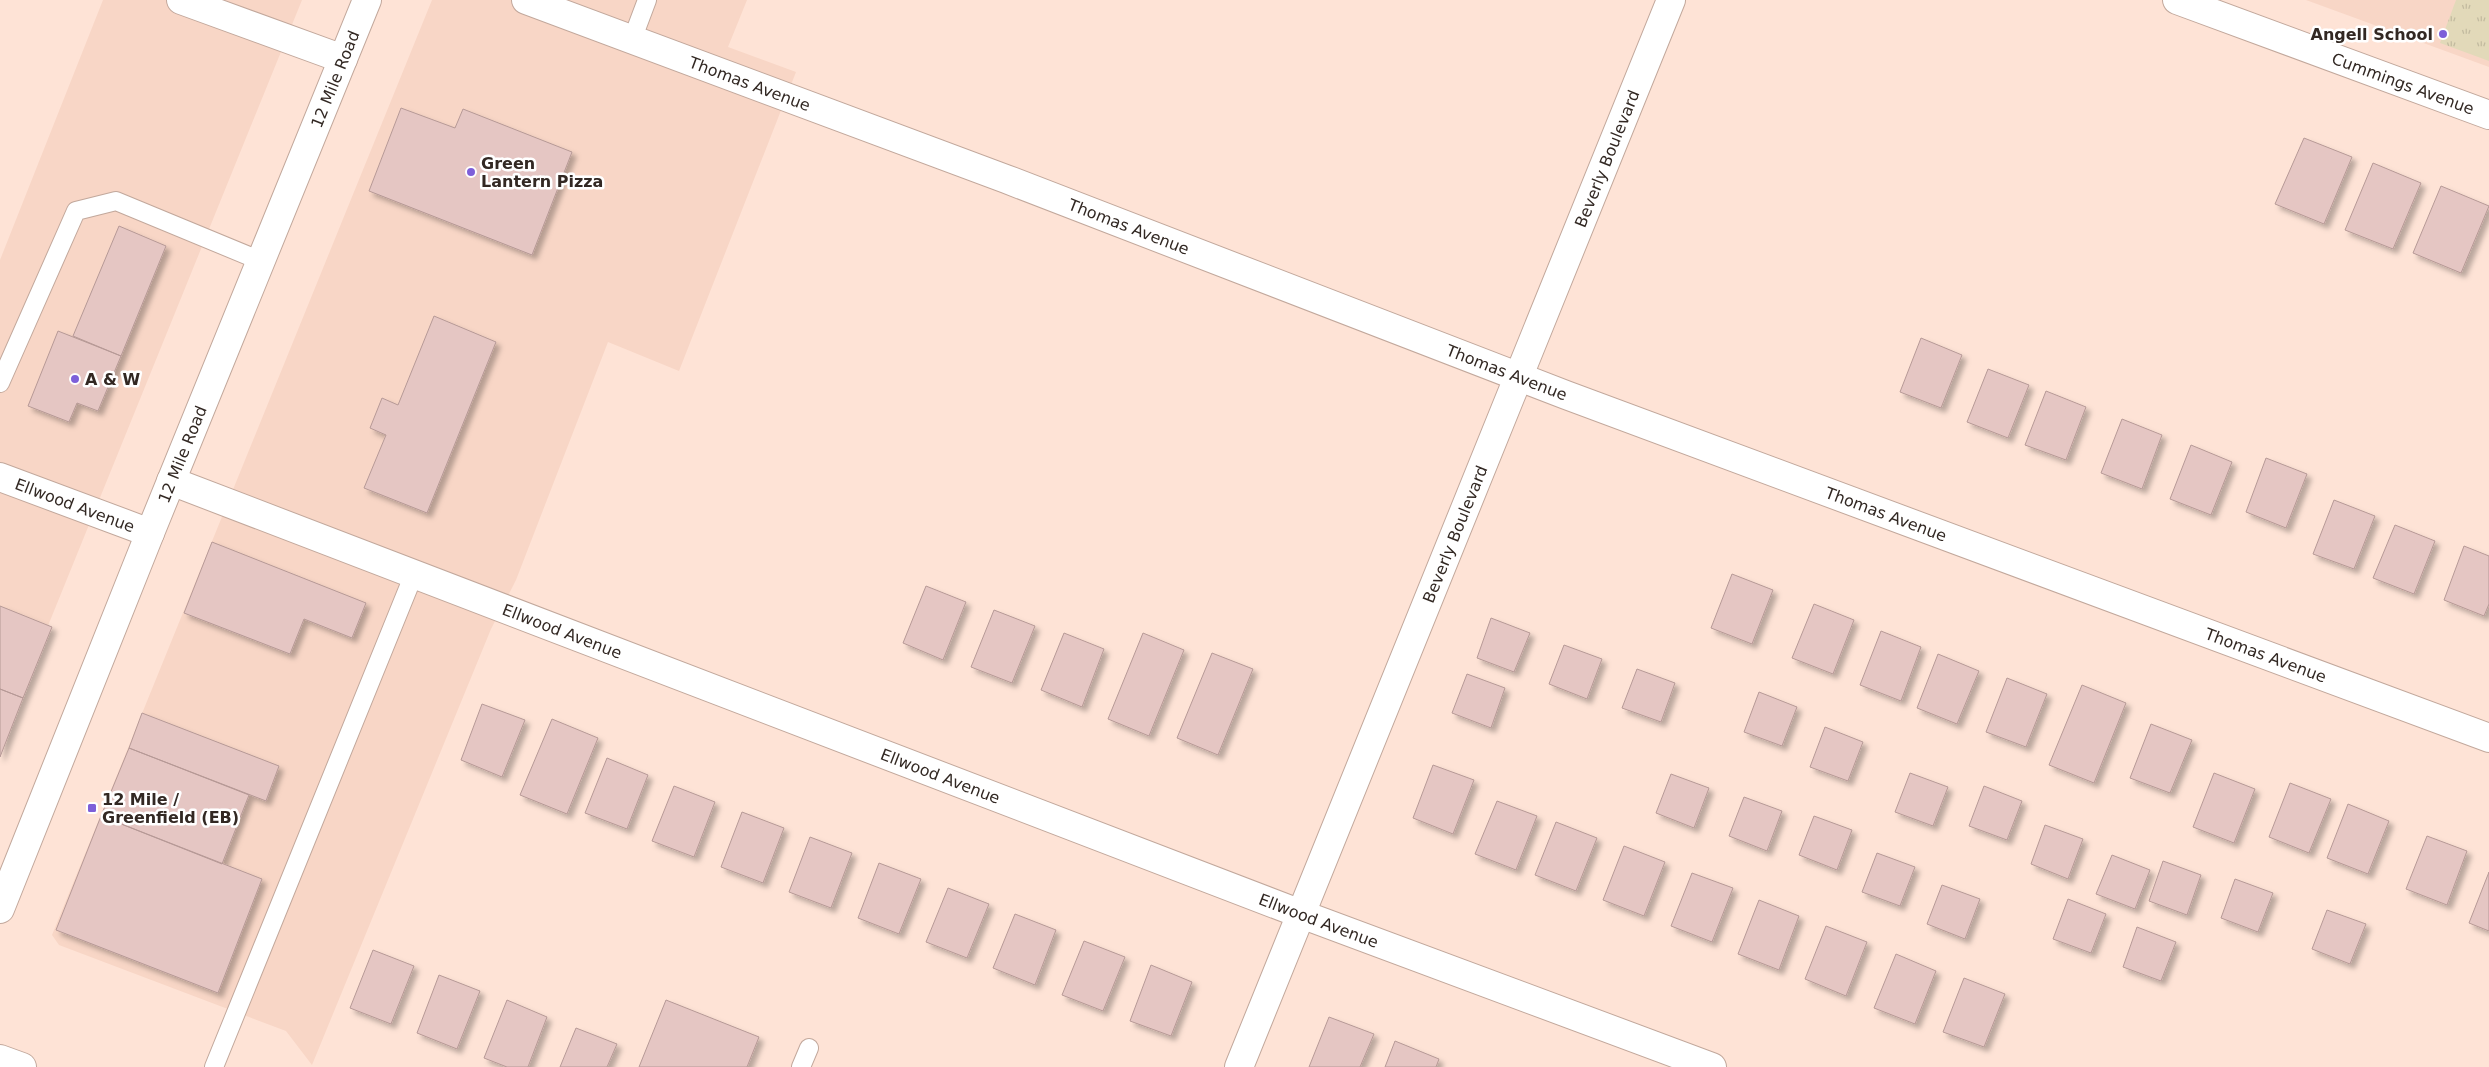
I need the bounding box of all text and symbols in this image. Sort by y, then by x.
place label: Angell School [2311,25,2433,44]
street label: 12 Mile Road [307,28,363,130]
marker: Angell School [2437,28,2449,40]
street label: Cummings Avenue [2329,48,2477,118]
street label: Thomas Avenue [686,52,813,115]
street label: Beverly Boulevard [1570,87,1643,230]
place label: Green Lantern Pizza [481,154,603,191]
marker: Green Lantern Pizza [465,166,477,178]
street label: Thomas Avenue [1065,194,1192,258]
street label: Thomas Avenue [1443,340,1570,404]
place label: A & W [85,370,140,389]
marker: A & W [69,373,81,385]
street label: 12 Mile Road [154,403,210,506]
street label: Beverly Boulevard [1418,462,1491,606]
street label: Ellwood Avenue [12,474,137,536]
street label: Thomas Avenue [1822,482,1949,545]
street label: Ellwood Avenue [500,599,625,662]
street label: Thomas Avenue [2201,623,2329,686]
street label: Ellwood Avenue [878,744,1003,807]
place label: 12 Mile / Greenfield (EB) [102,790,239,827]
marker: 12 Mile / Greenfield (EB) [86,802,98,814]
street label: Ellwood Avenue [1256,889,1381,952]

